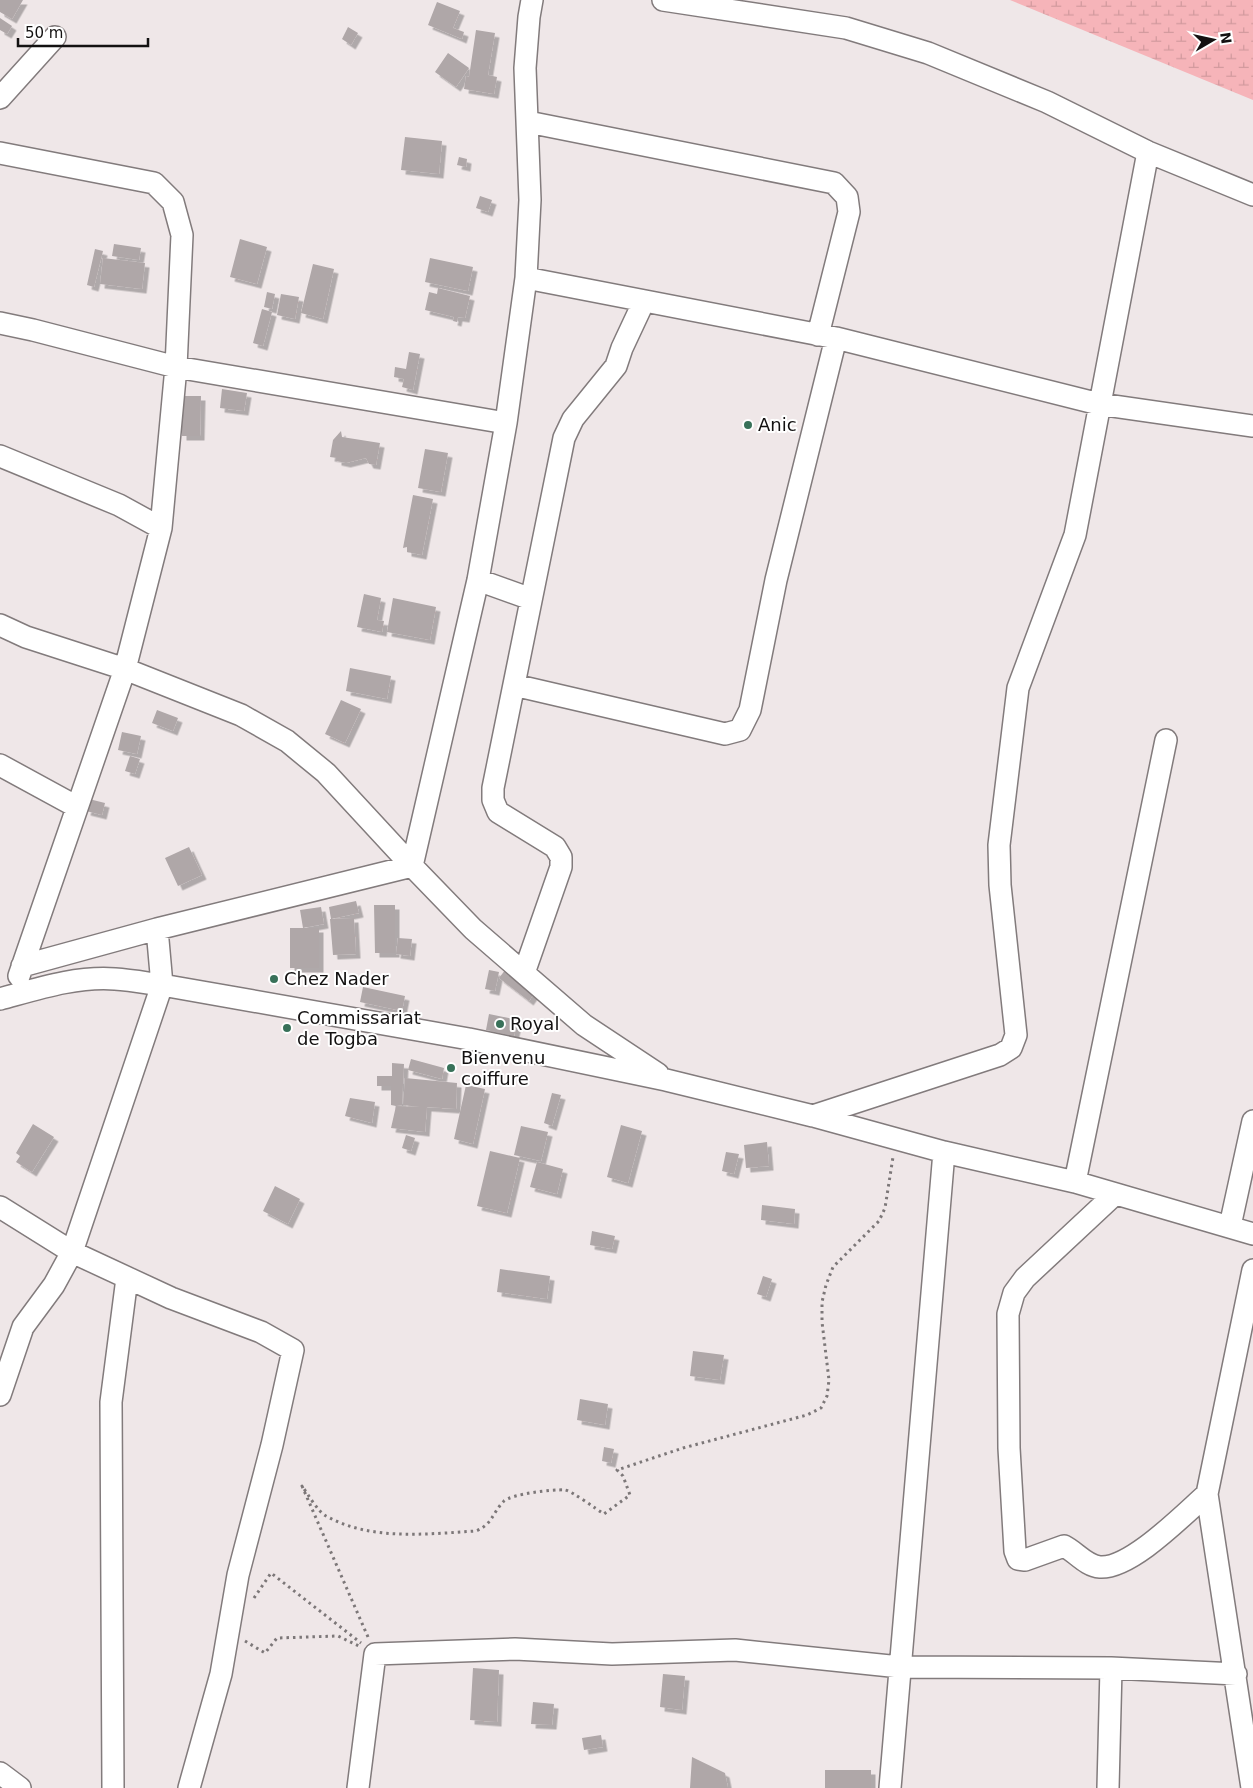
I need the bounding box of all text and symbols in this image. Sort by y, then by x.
scale bar [18,15,148,47]
north arrow [1188,15,1238,65]
text: 50 m [25,24,63,42]
text: N [1217,31,1235,45]
place label: Anic [758,414,797,435]
marker: Anic [742,419,754,431]
place label: Chez Nader [284,968,389,989]
marker: Chez Nader [268,973,280,985]
place label: Commissariat de Togba [297,1007,421,1049]
place label: Royal [510,1013,559,1034]
marker: Royal [494,1018,506,1030]
marker: Commissariat de Togba [281,1022,293,1034]
place label: Bienvenu coiffure [461,1047,545,1089]
marker: Bienvenu coiffure [445,1062,457,1074]

